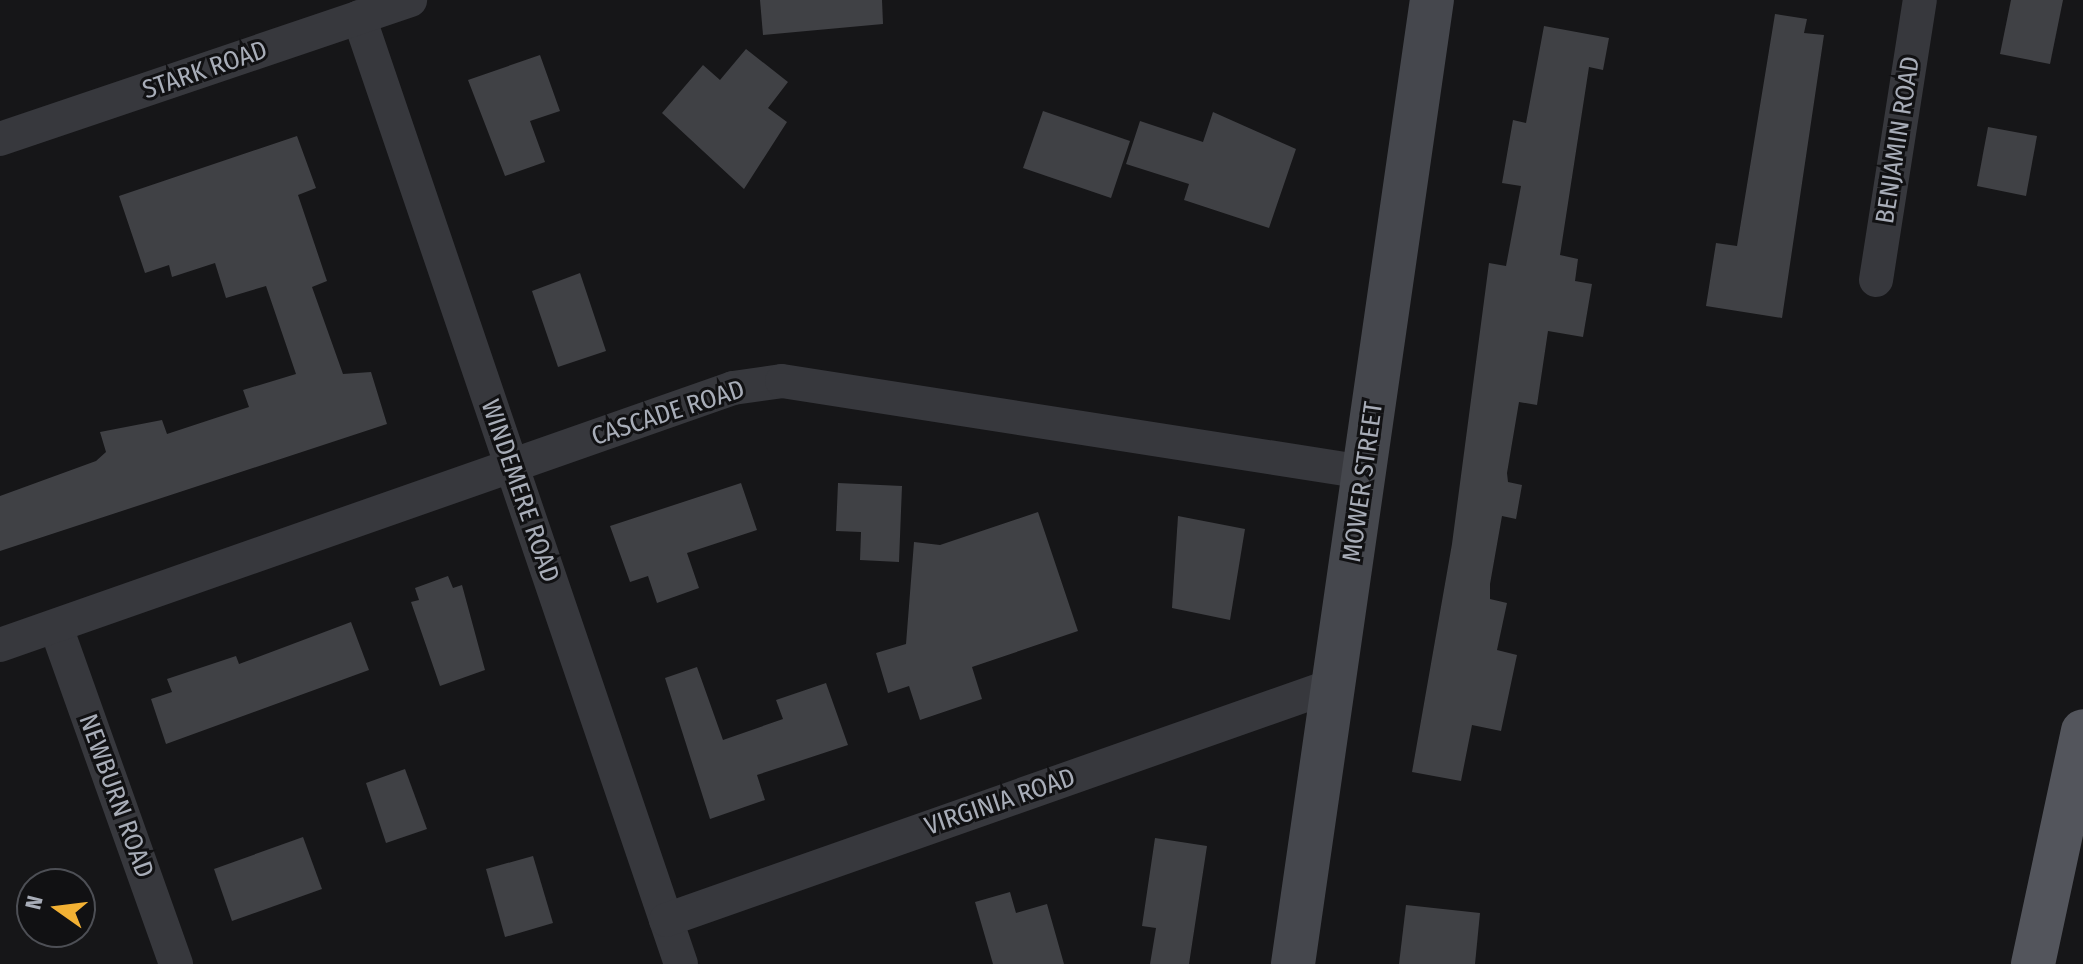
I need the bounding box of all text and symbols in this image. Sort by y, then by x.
street label: STARK ROAD [139,34,271,106]
street label: BENJAMIN ROAD [1869,54,1927,226]
street label: CASCADE ROAD [588,374,748,452]
street label: WINDEMERE ROAD [474,395,566,587]
street label: MOWER STREET [1336,400,1390,564]
street label: NEWBURN ROAD [72,710,160,882]
street label: VIRGINIA ROAD [921,762,1079,842]
north arrow [16,868,96,948]
text: N [19,893,49,912]

